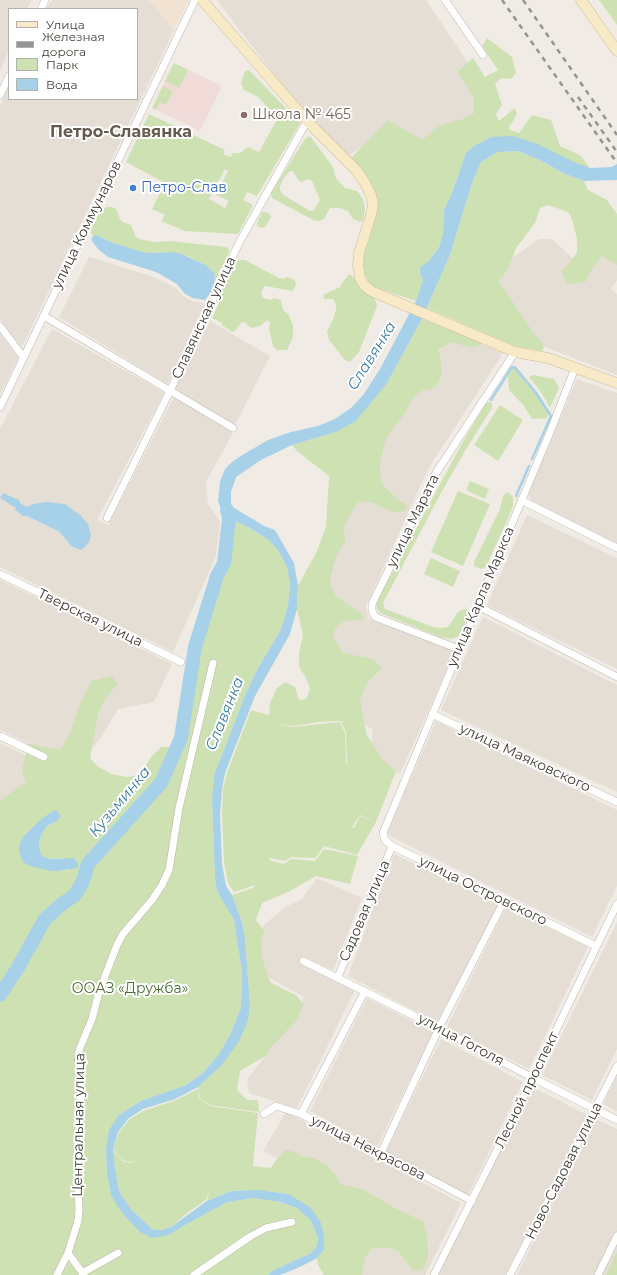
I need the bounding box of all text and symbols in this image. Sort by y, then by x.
legend [8,8,138,100]
text: Улица [46,17,85,32]
text: Железная дорога [42,29,105,59]
text: Парк [46,57,78,72]
text: Вода [46,77,77,92]
place label: Школа № 465 [252,107,351,123]
marker: Школа № 465 [239,110,249,120]
district label: Петро-Славянка [50,122,192,142]
street label: улица Коммунаров [49,158,125,292]
place label: Петро-Слав [141,180,227,196]
marker: Петро-Слав [128,183,138,193]
street label: Славянская улица [168,254,240,382]
water label: Славянка [344,318,400,394]
street label: улица Марата [383,472,443,570]
street label: улица Карла Маркса [444,524,518,670]
street label: Тверская улица [35,585,145,651]
water label: Славянка [202,675,248,753]
street label: улица Маяковского [457,720,593,796]
water label: Кузьминка [86,763,154,841]
street label: улица Островского [416,853,550,929]
street label: Садовая улица [336,858,394,964]
park label: ООАЗ «Дружба» [72,981,188,997]
street label: улица Гоголя [415,1010,507,1070]
street label: Лесной проспект [491,1029,563,1151]
street label: Центральная улица [69,1053,89,1197]
street label: Ново-Садовая улица [522,1099,606,1243]
street label: улица Некрасова [308,1112,428,1184]

